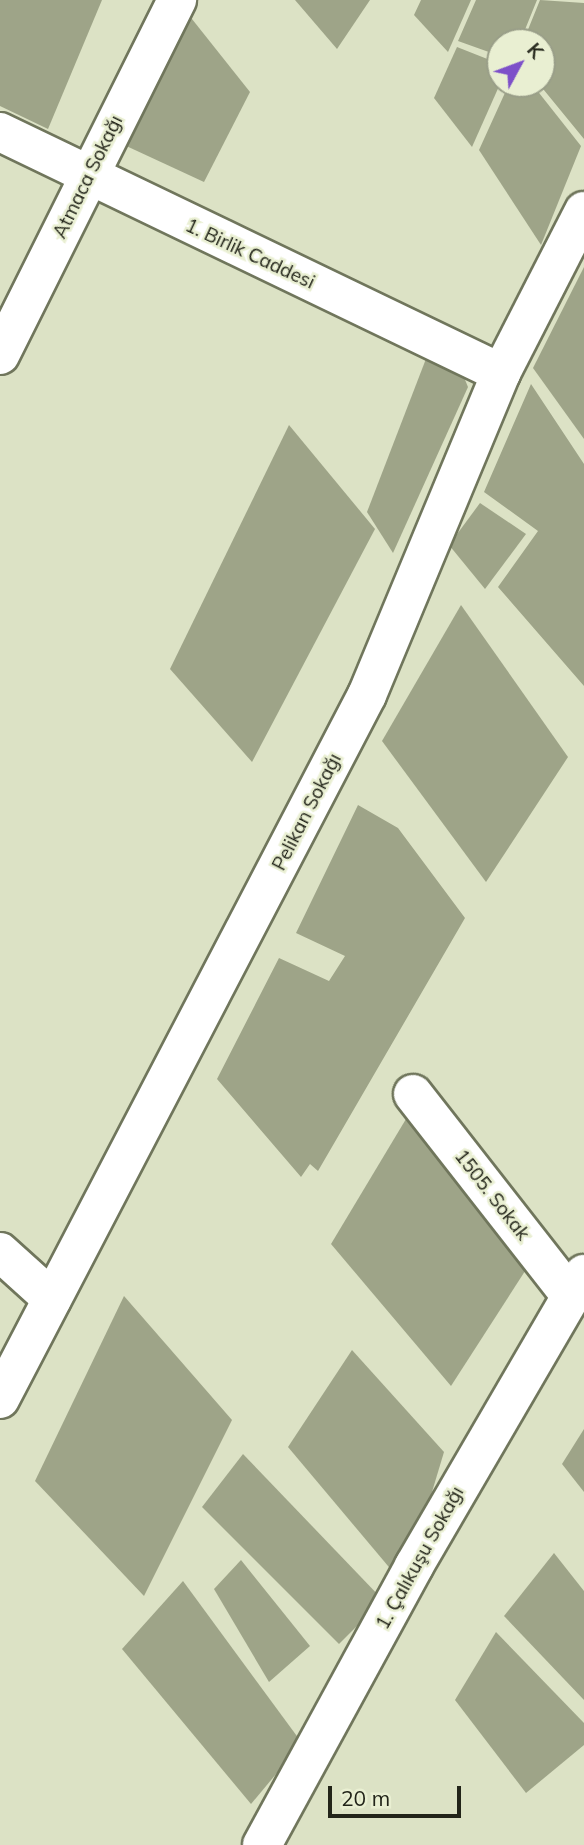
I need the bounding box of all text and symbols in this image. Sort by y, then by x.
north arrow [486,28,556,98]
text: K [522,38,549,63]
street label: Atmaca Sokağı [48,112,128,242]
street label: 1. Birlik Caddesi [182,214,318,294]
street label: Pelikan Sokağı [268,750,346,874]
street label: 1505. Sokak [450,1145,534,1245]
street label: 1. Çalıkuşu Sokağı [371,1483,469,1633]
scale bar [332,1772,465,1816]
text: 20 m [341,1785,390,1811]

